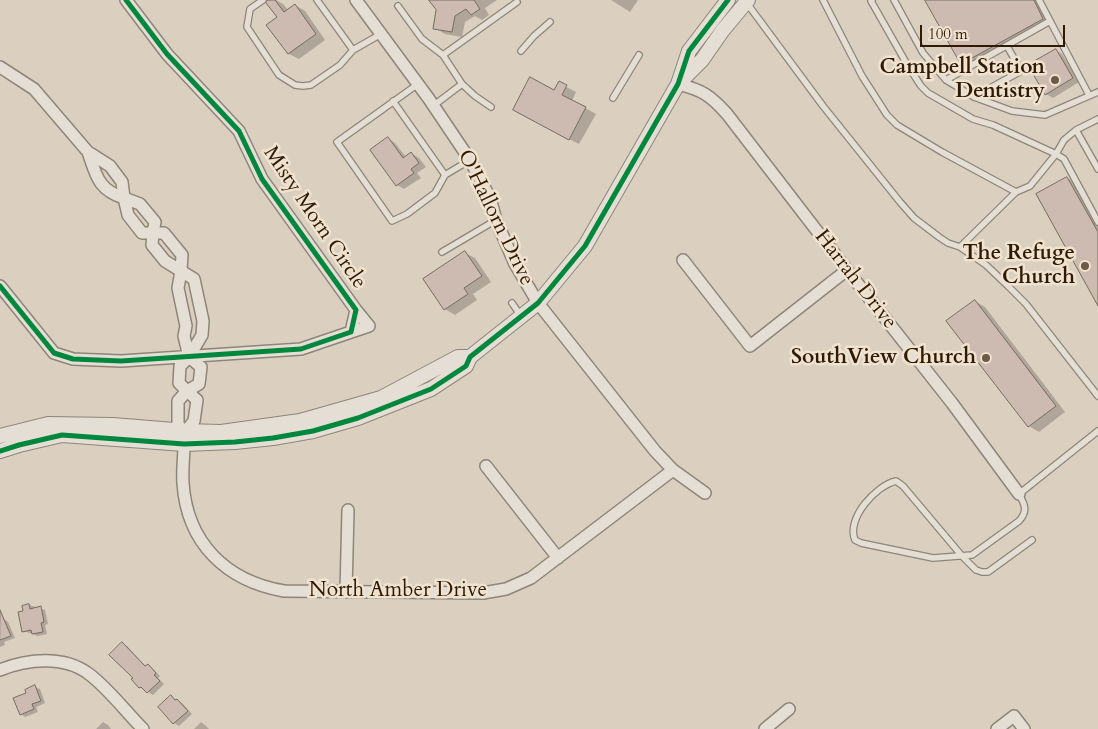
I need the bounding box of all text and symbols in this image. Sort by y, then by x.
scale bar [923,15,1068,47]
text: 100 m [928,24,968,44]
place label: Campbell Station Dentistry [880,55,1045,105]
marker: Campbell Station Dentistry [1049,74,1061,86]
street label: Misty Morn Circle [257,142,371,294]
street label: O'Hallorn Drive [451,146,539,290]
street label: Harrah Drive [808,225,902,335]
place label: The Refuge Church [963,241,1075,291]
marker: The Refuge Church [1079,260,1091,272]
place label: SouthView Church [791,345,976,371]
marker: SouthView Church [980,352,992,364]
street label: North Amber Drive [309,578,487,604]

